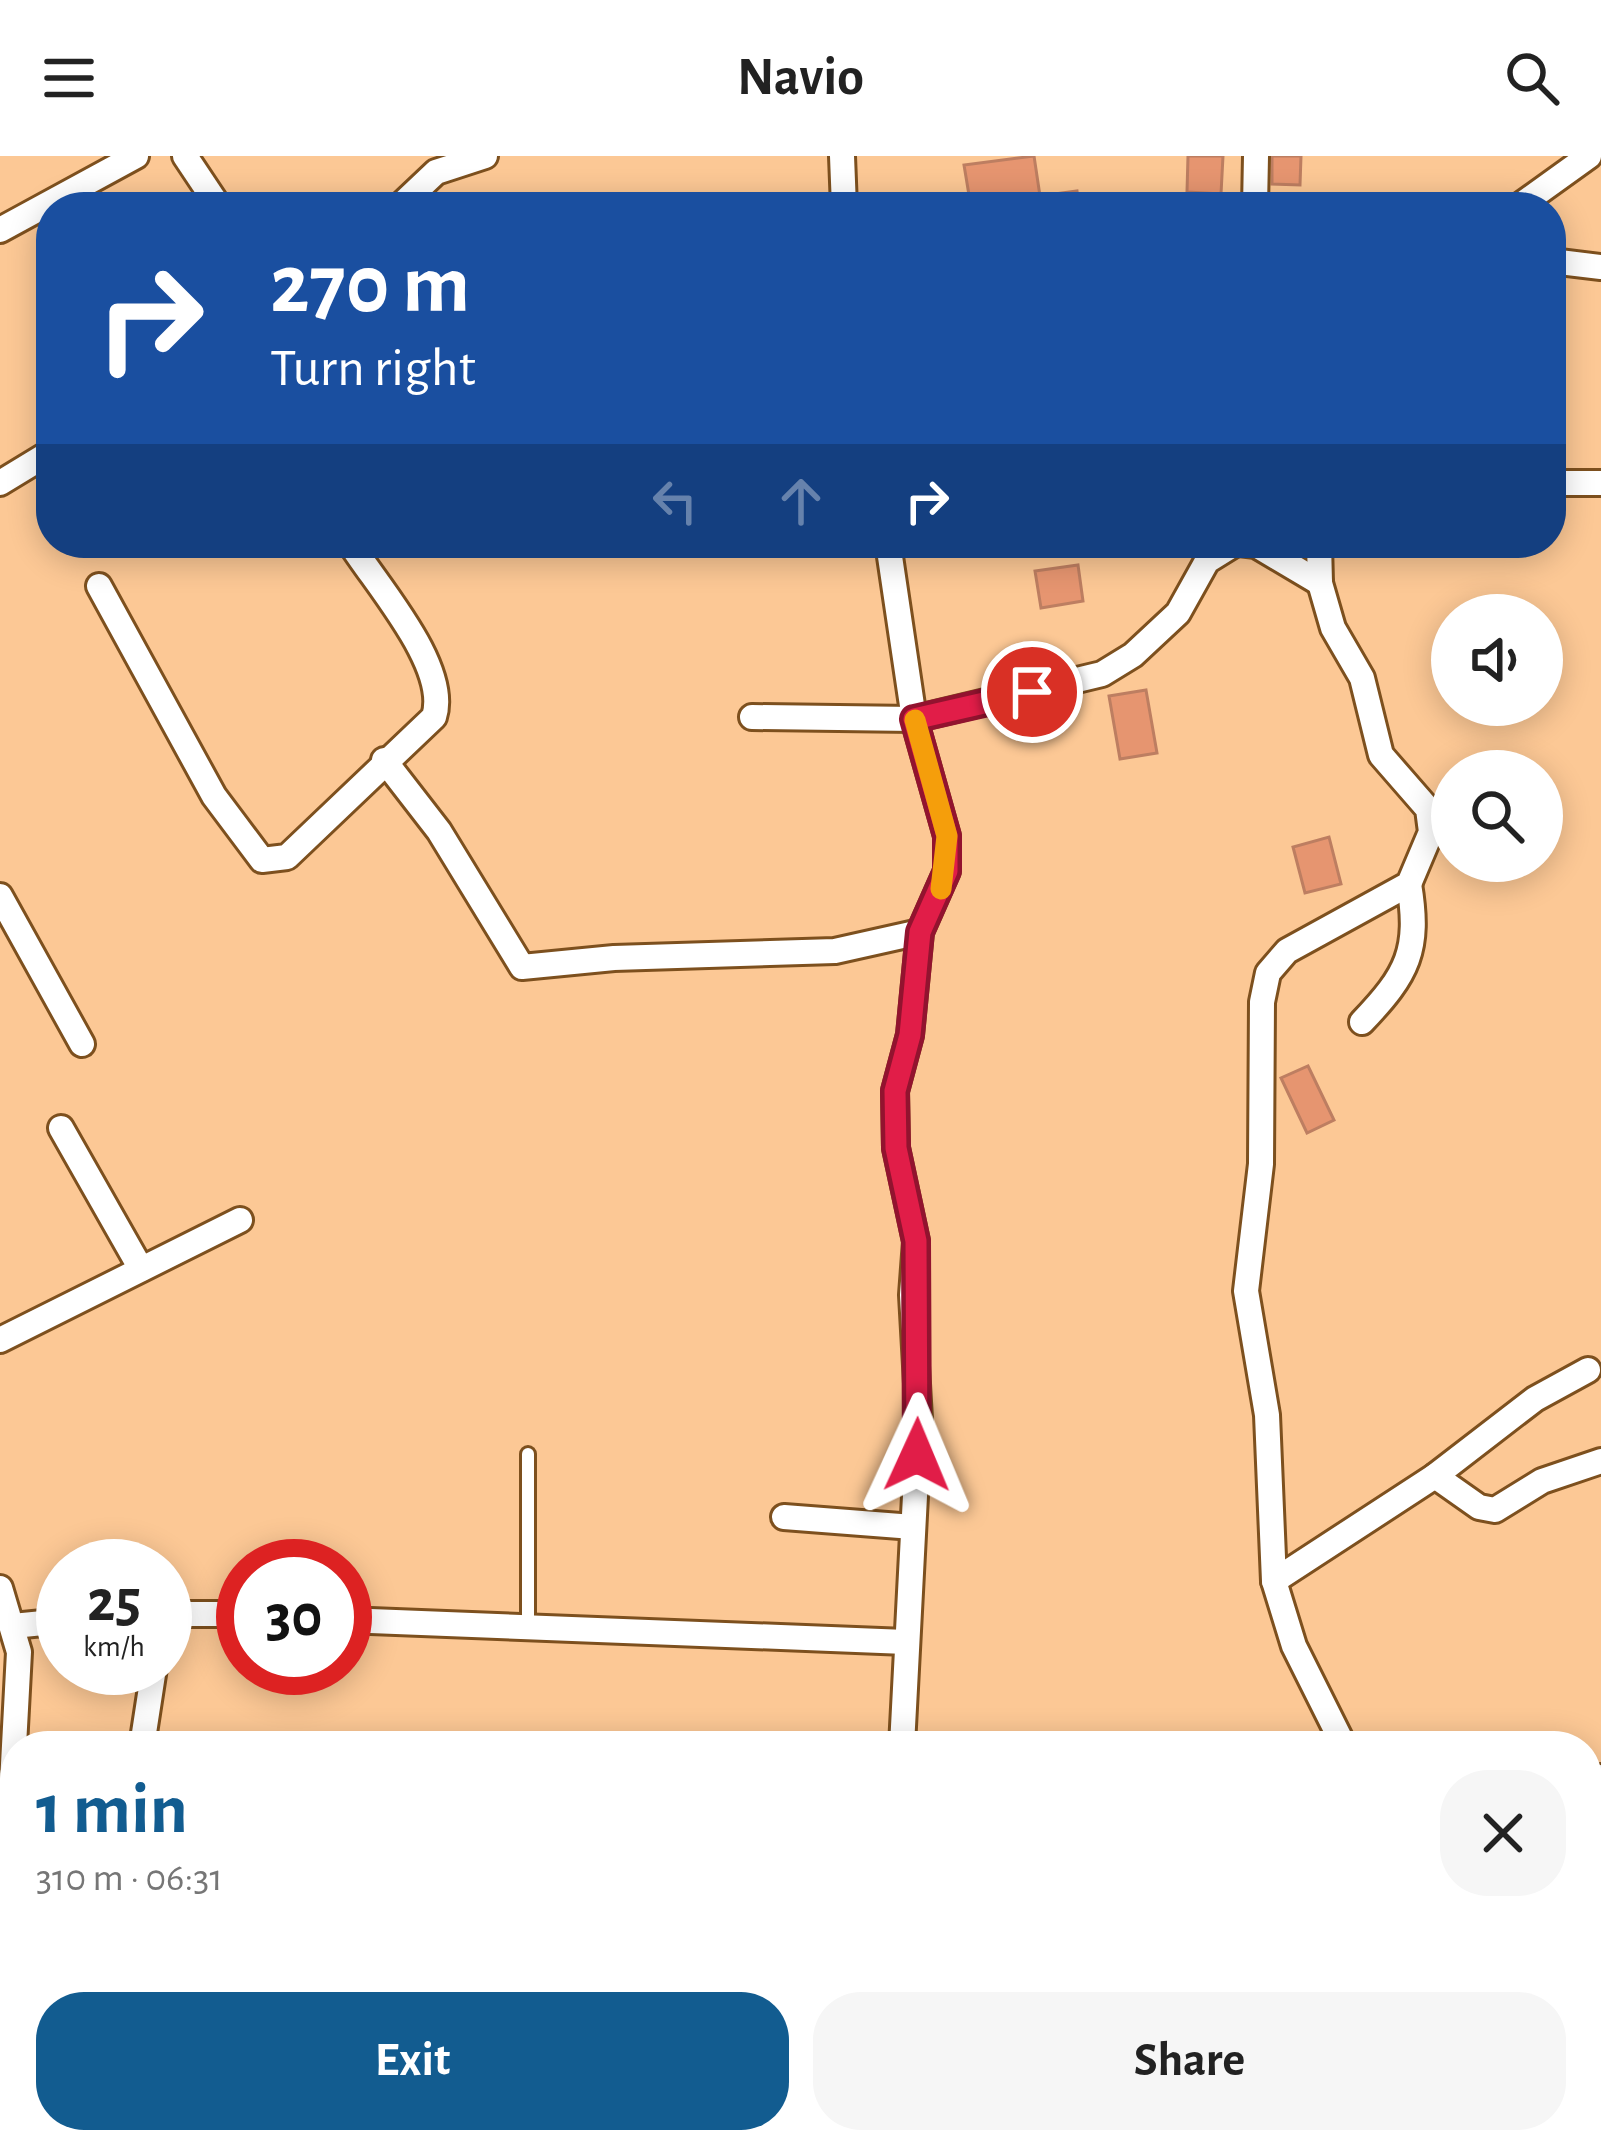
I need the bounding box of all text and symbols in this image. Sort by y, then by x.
icon: menu [36,45,102,111]
icon: search [1499,45,1565,111]
text: Navio [737,51,864,105]
icon: right [72,240,228,396]
text: 270 m [270,244,470,328]
text: Turn right [270,342,476,396]
icon: left [642,468,708,534]
icon: ahead [768,468,834,534]
icon: right [894,468,960,534]
map controls [1431,594,1563,882]
button: sound [1431,594,1563,726]
pin [981,641,1083,743]
icon: arrive [999,659,1065,725]
button: search [1431,750,1563,882]
position arrow [854,1392,980,1518]
speed limit sign: 30 [216,1539,372,1695]
text: 25 [87,1572,141,1632]
text: km/h [83,1632,145,1662]
button: close [1440,1770,1566,1896]
text: 1 min [36,1774,188,1846]
text: 310 m · 06:31 [36,1859,223,1898]
button: Exit [36,1992,789,2130]
button: Share [813,1992,1566,2130]

